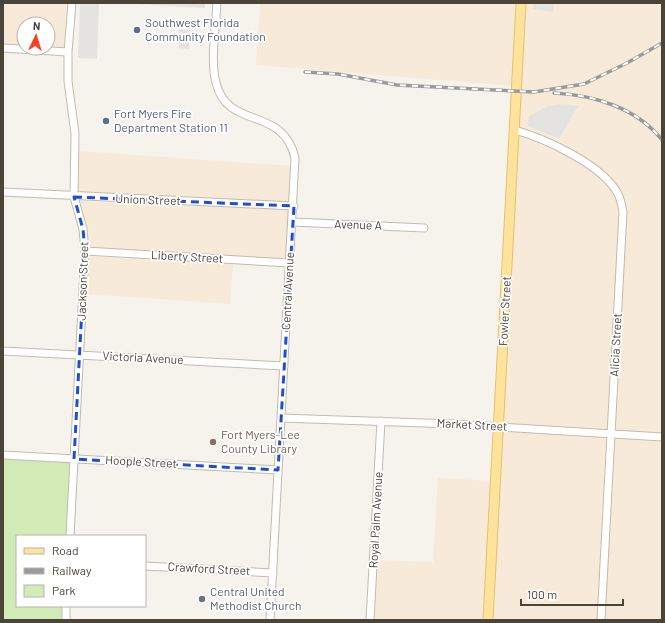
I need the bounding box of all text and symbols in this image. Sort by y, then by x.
place label: Southwest Florida Community Foundation [145,15,266,43]
north arrow [16,16,56,56]
text: N [33,19,41,32]
marker: Southwest Florida Community Foundation [132,25,142,35]
place label: Fort Myers Fire Department Station 11 [114,106,228,134]
marker: Fort Myers Fire Department Station 11 [101,116,111,126]
street label: Union Street [115,191,181,207]
street label: Avenue A [334,216,382,232]
street label: Jackson Street [74,241,90,321]
street label: Liberty Street [151,247,224,265]
street label: Central Avenue [278,251,296,330]
street label: Fowler Street [495,276,513,346]
street label: Alicia Street [606,313,624,377]
street label: Victoria Avenue [102,348,184,366]
street label: Market Street [436,415,508,433]
place label: Fort Myers-Lee County Library [221,427,300,455]
marker: Fort Myers-Lee County Library [208,437,218,447]
street label: Hoople Street [105,452,177,470]
street label: Royal Palm Avenue [365,471,385,569]
legend [16,535,146,607]
text: Road [52,543,79,557]
street label: Crawford Street [167,559,251,577]
text: Railway [52,563,92,577]
scale bar [521,581,623,607]
text: Park [52,583,76,597]
place label: Central United Methodist Church [210,584,302,612]
text: 100 m [527,587,557,601]
marker: Central United Methodist Church [197,594,207,604]

